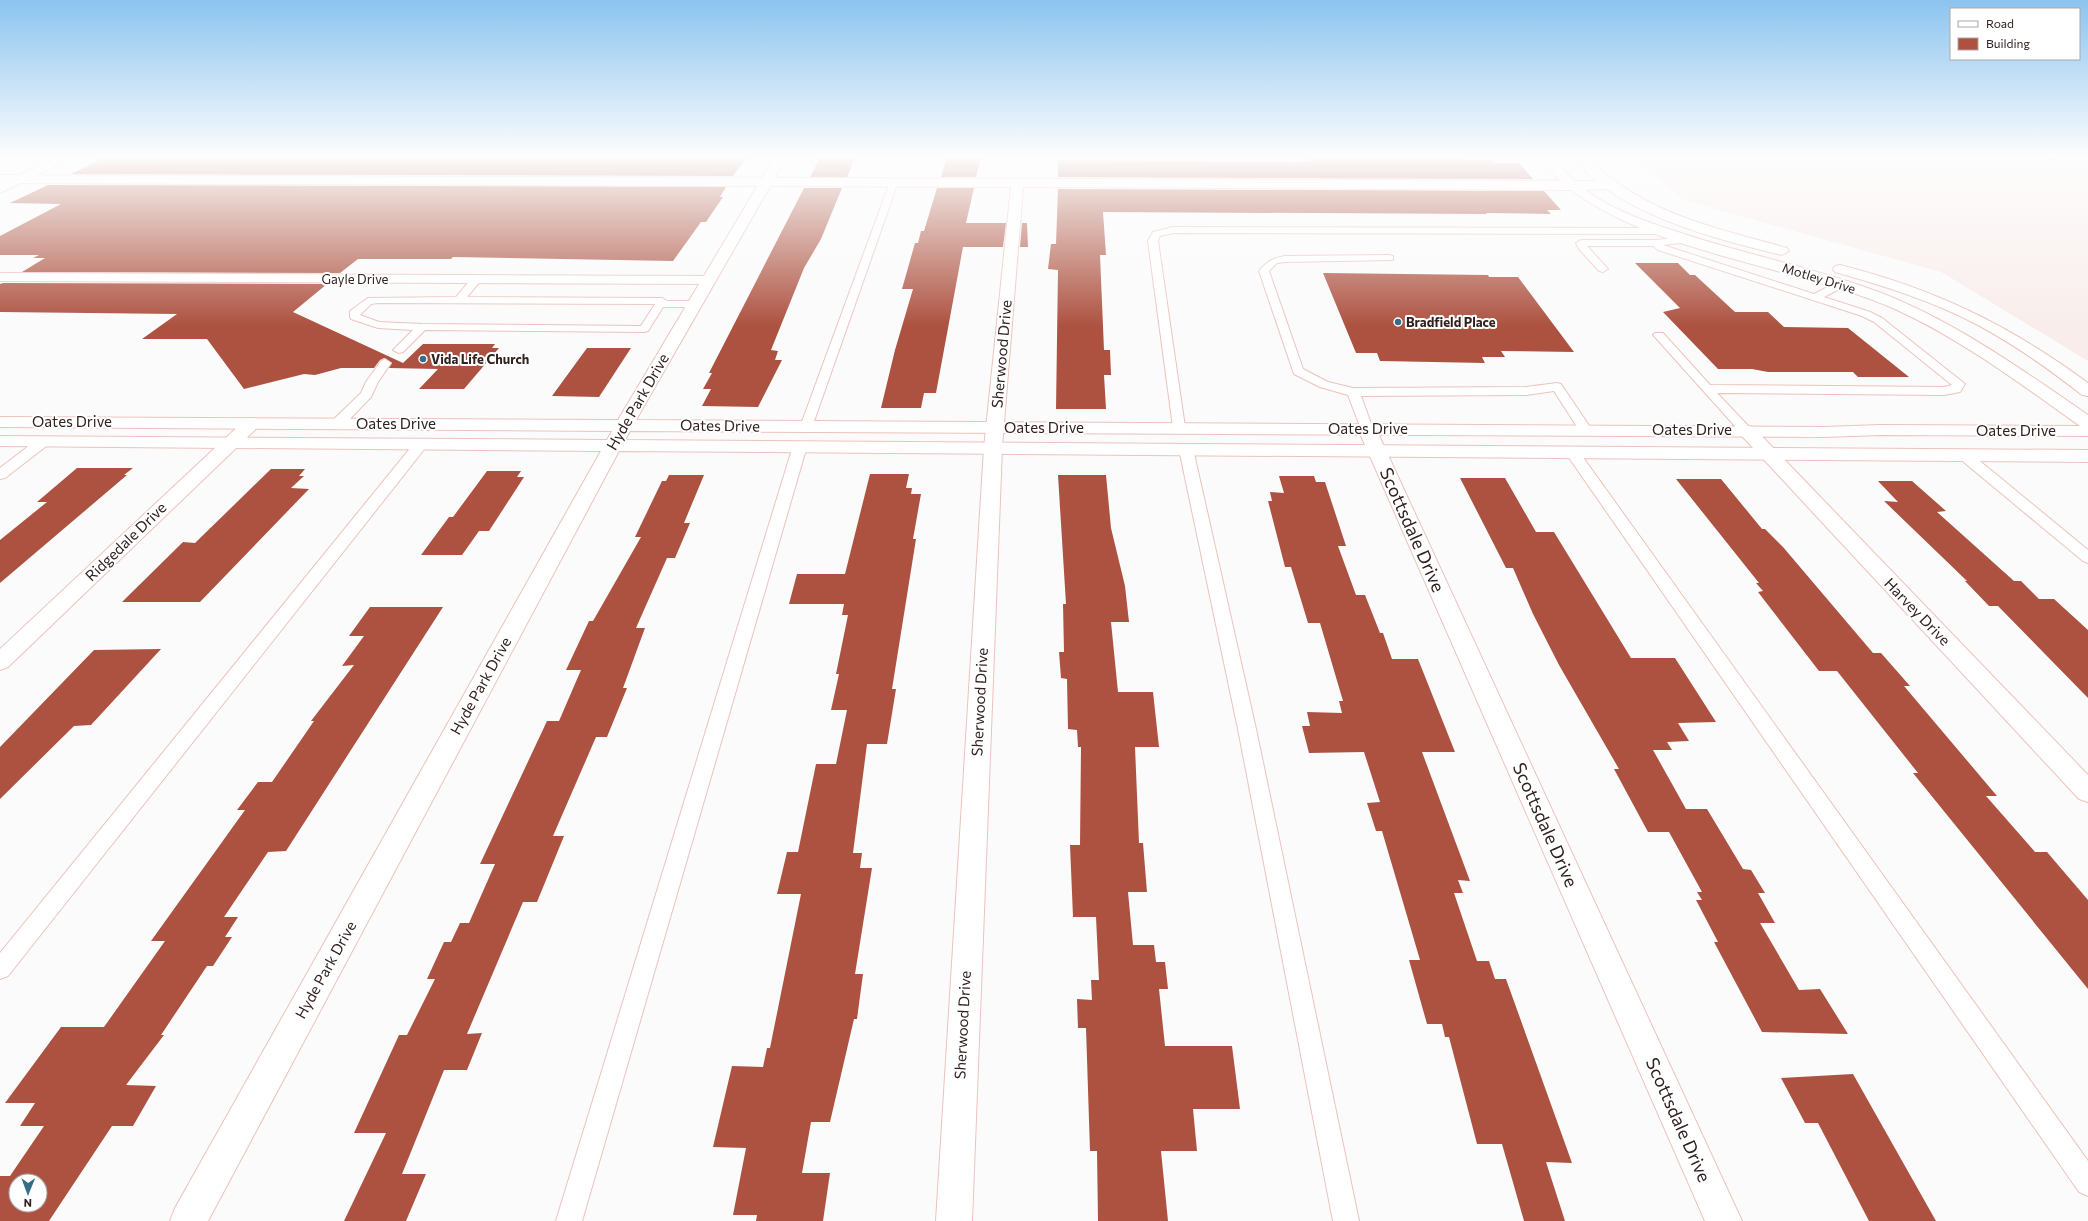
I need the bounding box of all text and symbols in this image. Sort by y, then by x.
legend [1950,8,2080,60]
text: Road [1986,16,2014,30]
text: Building [1986,36,2030,50]
street label: Motley Drive [1780,259,1858,297]
street label: Gayle Drive [322,271,389,287]
street label: Sherwood Drive [987,299,1015,409]
place label: Bradfield Place [1406,314,1496,330]
marker: Bradfield Place [1393,317,1403,327]
street label: Hyde Park Drive [602,350,672,453]
place label: Vida Life Church [431,351,529,367]
marker: Vida Life Church [418,354,428,364]
street label: Oates Drive [32,412,112,430]
street label: Oates Drive [356,414,436,432]
street label: Oates Drive [680,415,760,435]
street label: Oates Drive [1004,418,1084,436]
street label: Oates Drive [1328,419,1408,437]
street label: Oates Drive [1652,420,1732,438]
street label: Oates Drive [1976,421,2056,439]
street label: Scottsdale Drive [1376,464,1450,595]
street label: Ridgedale Drive [81,498,170,585]
street label: Harvey Drive [1881,574,1955,649]
street label: Hyde Park Drive [446,634,514,737]
street label: Sherwood Drive [967,647,991,757]
street label: Scottsdale Drive [1509,759,1583,890]
street label: Hyde Park Drive [291,918,359,1021]
street label: Sherwood Drive [950,970,974,1080]
street label: Scottsdale Drive [1642,1054,1716,1185]
north arrow [8,1173,48,1213]
text: N [24,1197,32,1210]

